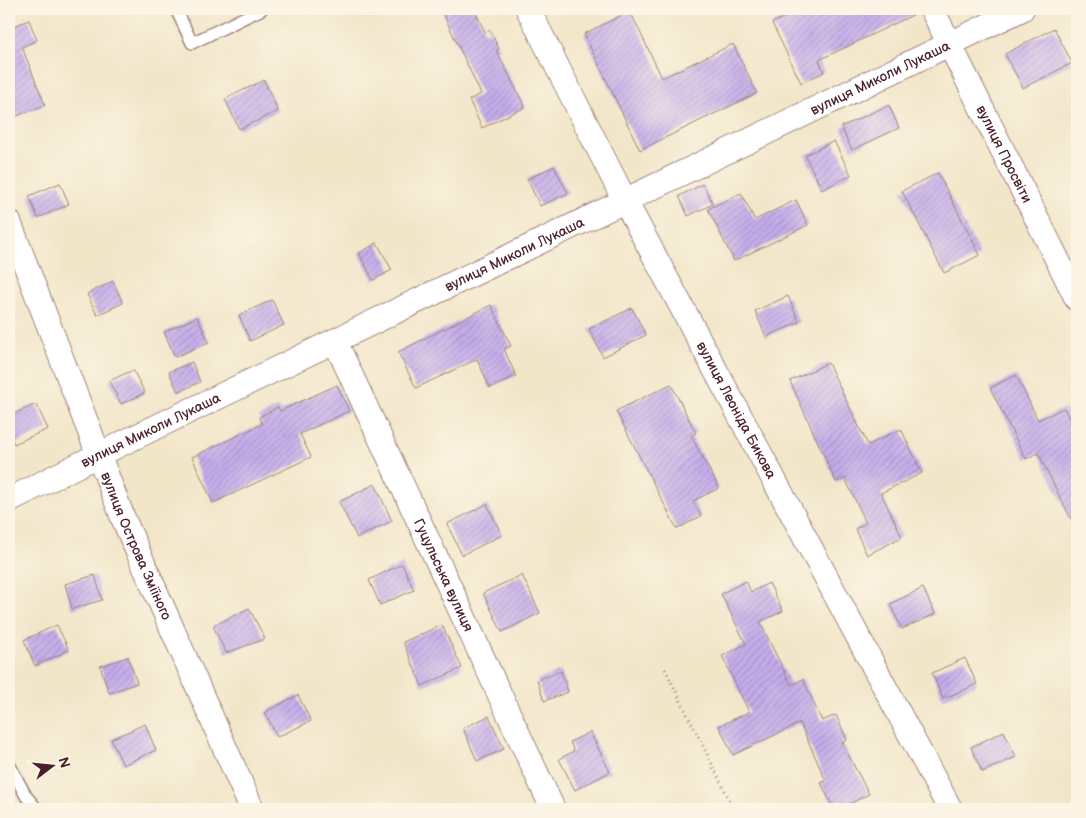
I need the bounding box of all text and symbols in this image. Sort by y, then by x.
street label: вулиця Миколи Лукаша [807,36,953,118]
street label: вулиця Просвіти [973,102,1036,206]
street label: вулиця Миколи Лукаша [442,213,587,295]
street label: вулиця Леоніда Бикова [693,338,781,482]
street label: вулиця Миколи Лукаша [78,388,224,471]
street label: вулиця Острова Зміїного [97,469,176,622]
street label: Гуцульська вулиця [410,516,478,634]
north arrow [28,740,78,790]
text: N [54,755,74,770]

